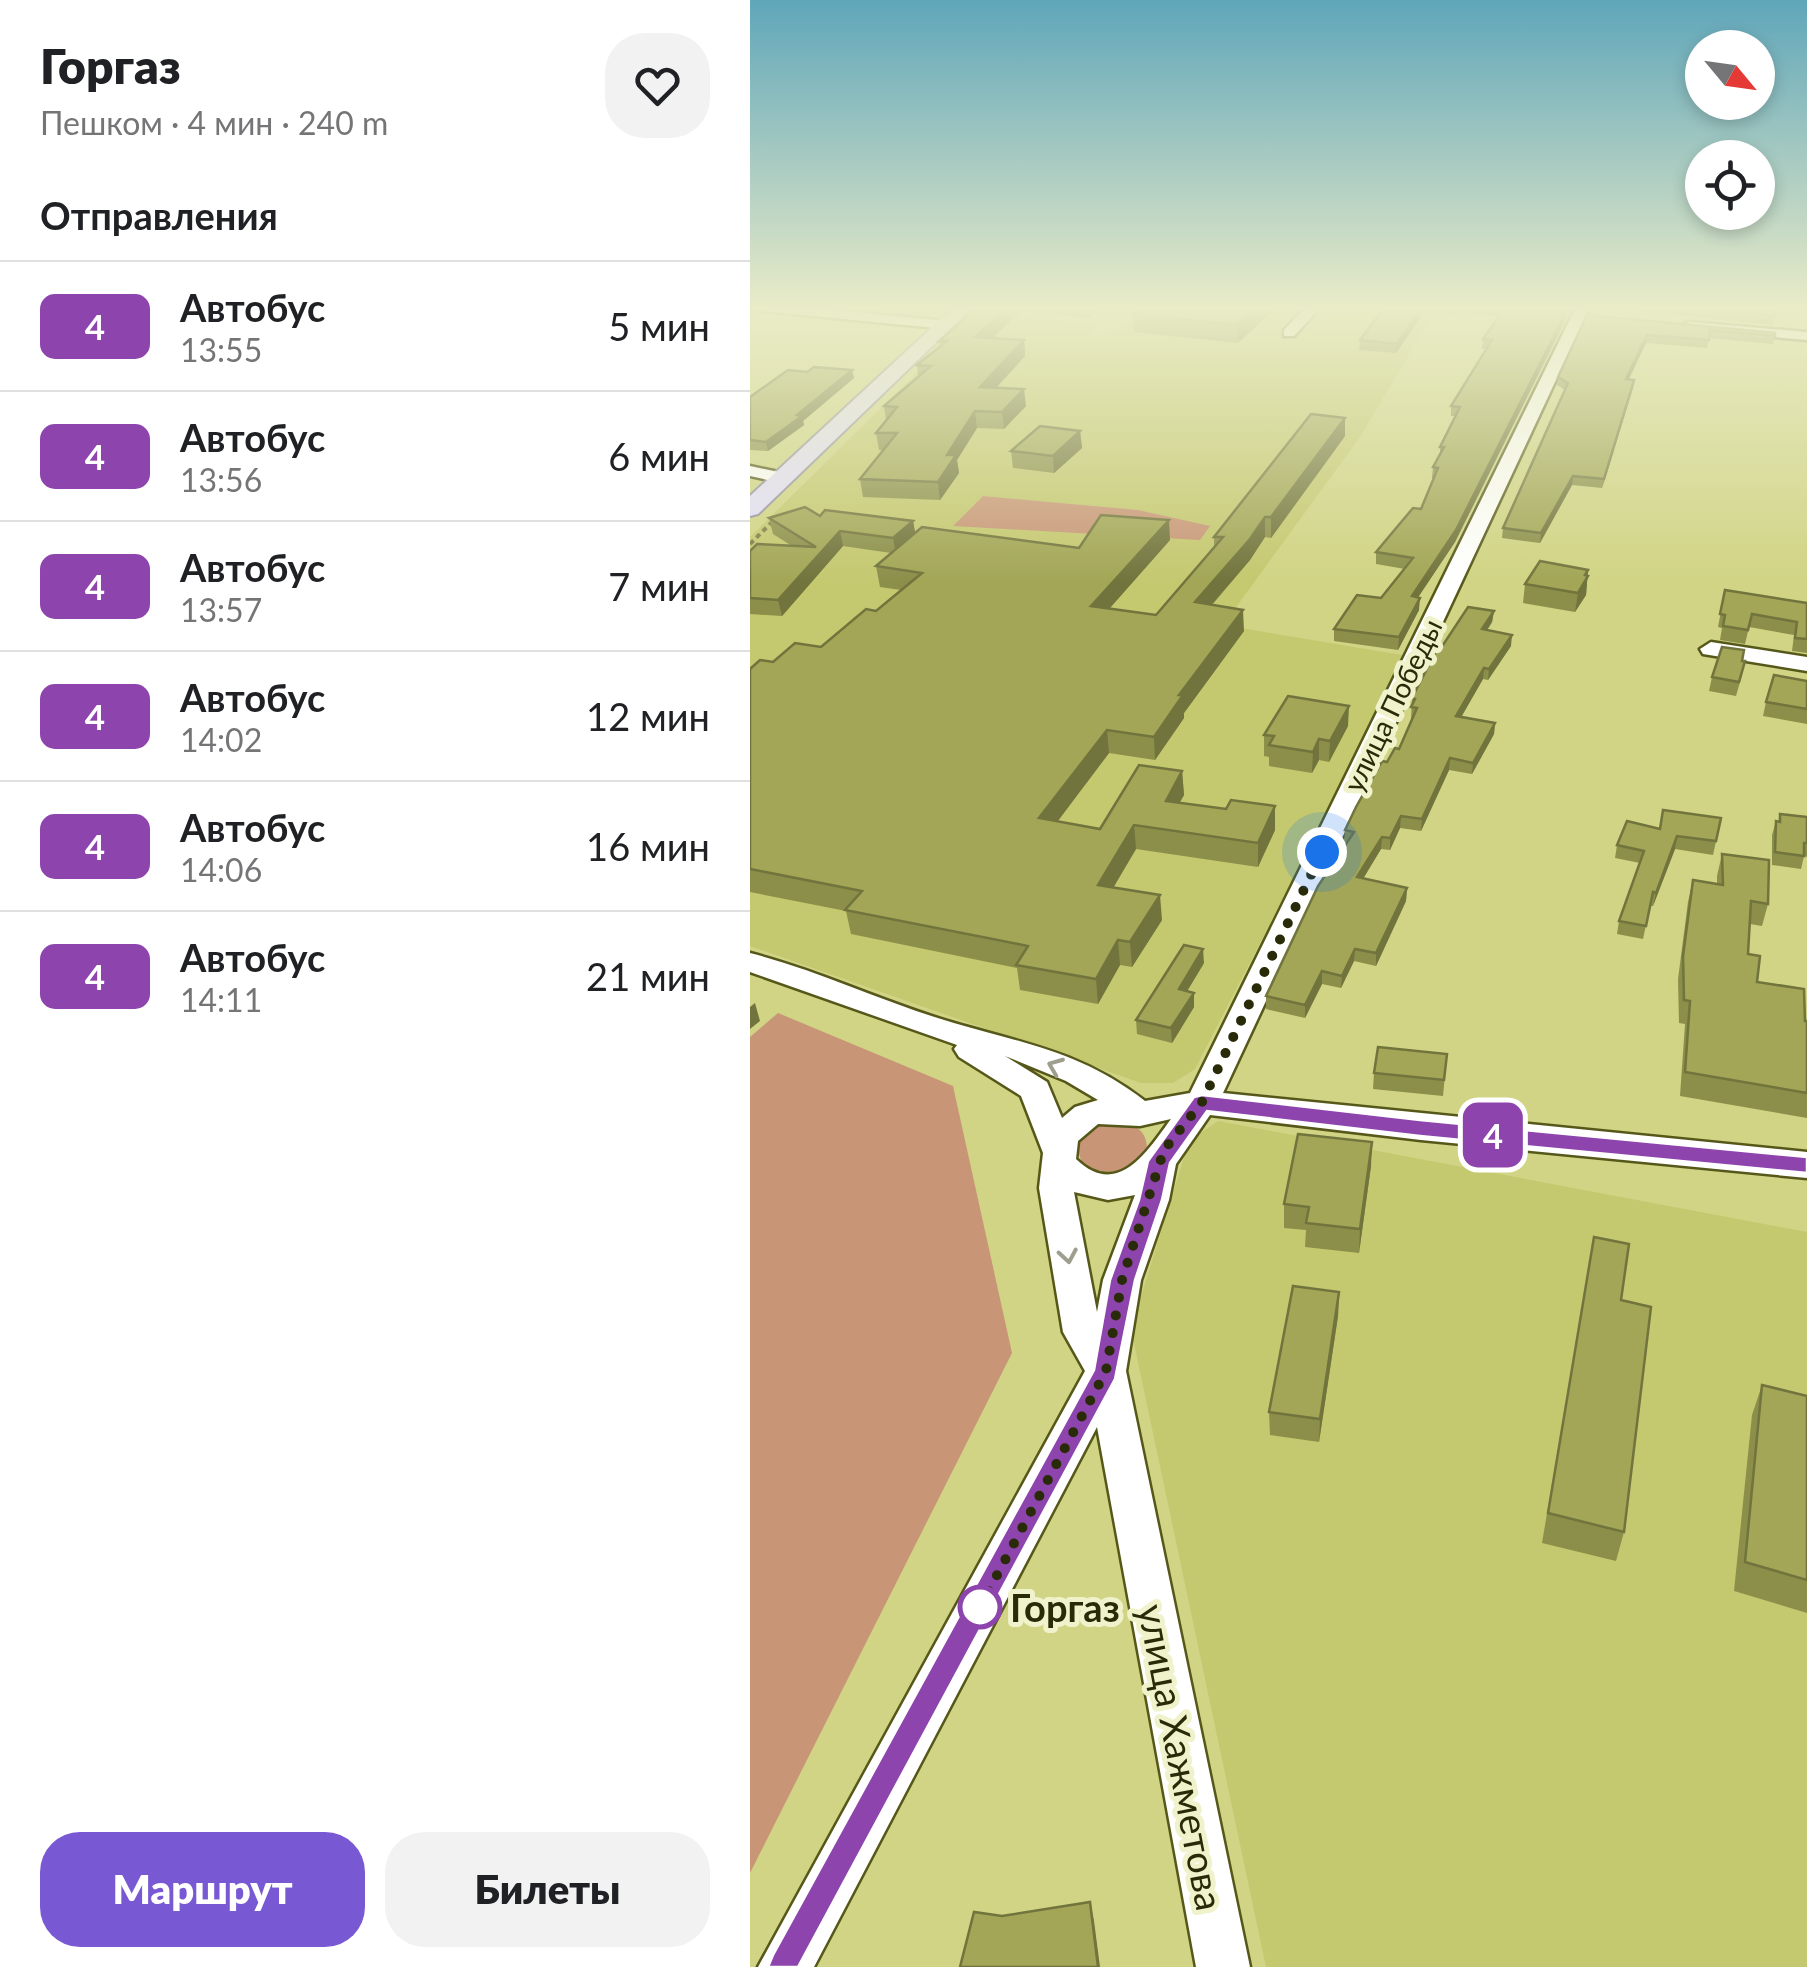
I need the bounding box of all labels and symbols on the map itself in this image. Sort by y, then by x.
north arrow [1685,30,1775,120]
street label: улица Победы [1335,613,1449,797]
your location [1297,827,1347,877]
one-way arrow [1047,1058,1065,1078]
line badge: 4 [1460,1102,1526,1168]
one-way arrow [1057,1248,1078,1265]
place label: Горгаз [1010,1584,1120,1630]
marker: Горгаз [959,1586,1001,1628]
street label: улица Хажметова [1130,1600,1234,1914]

